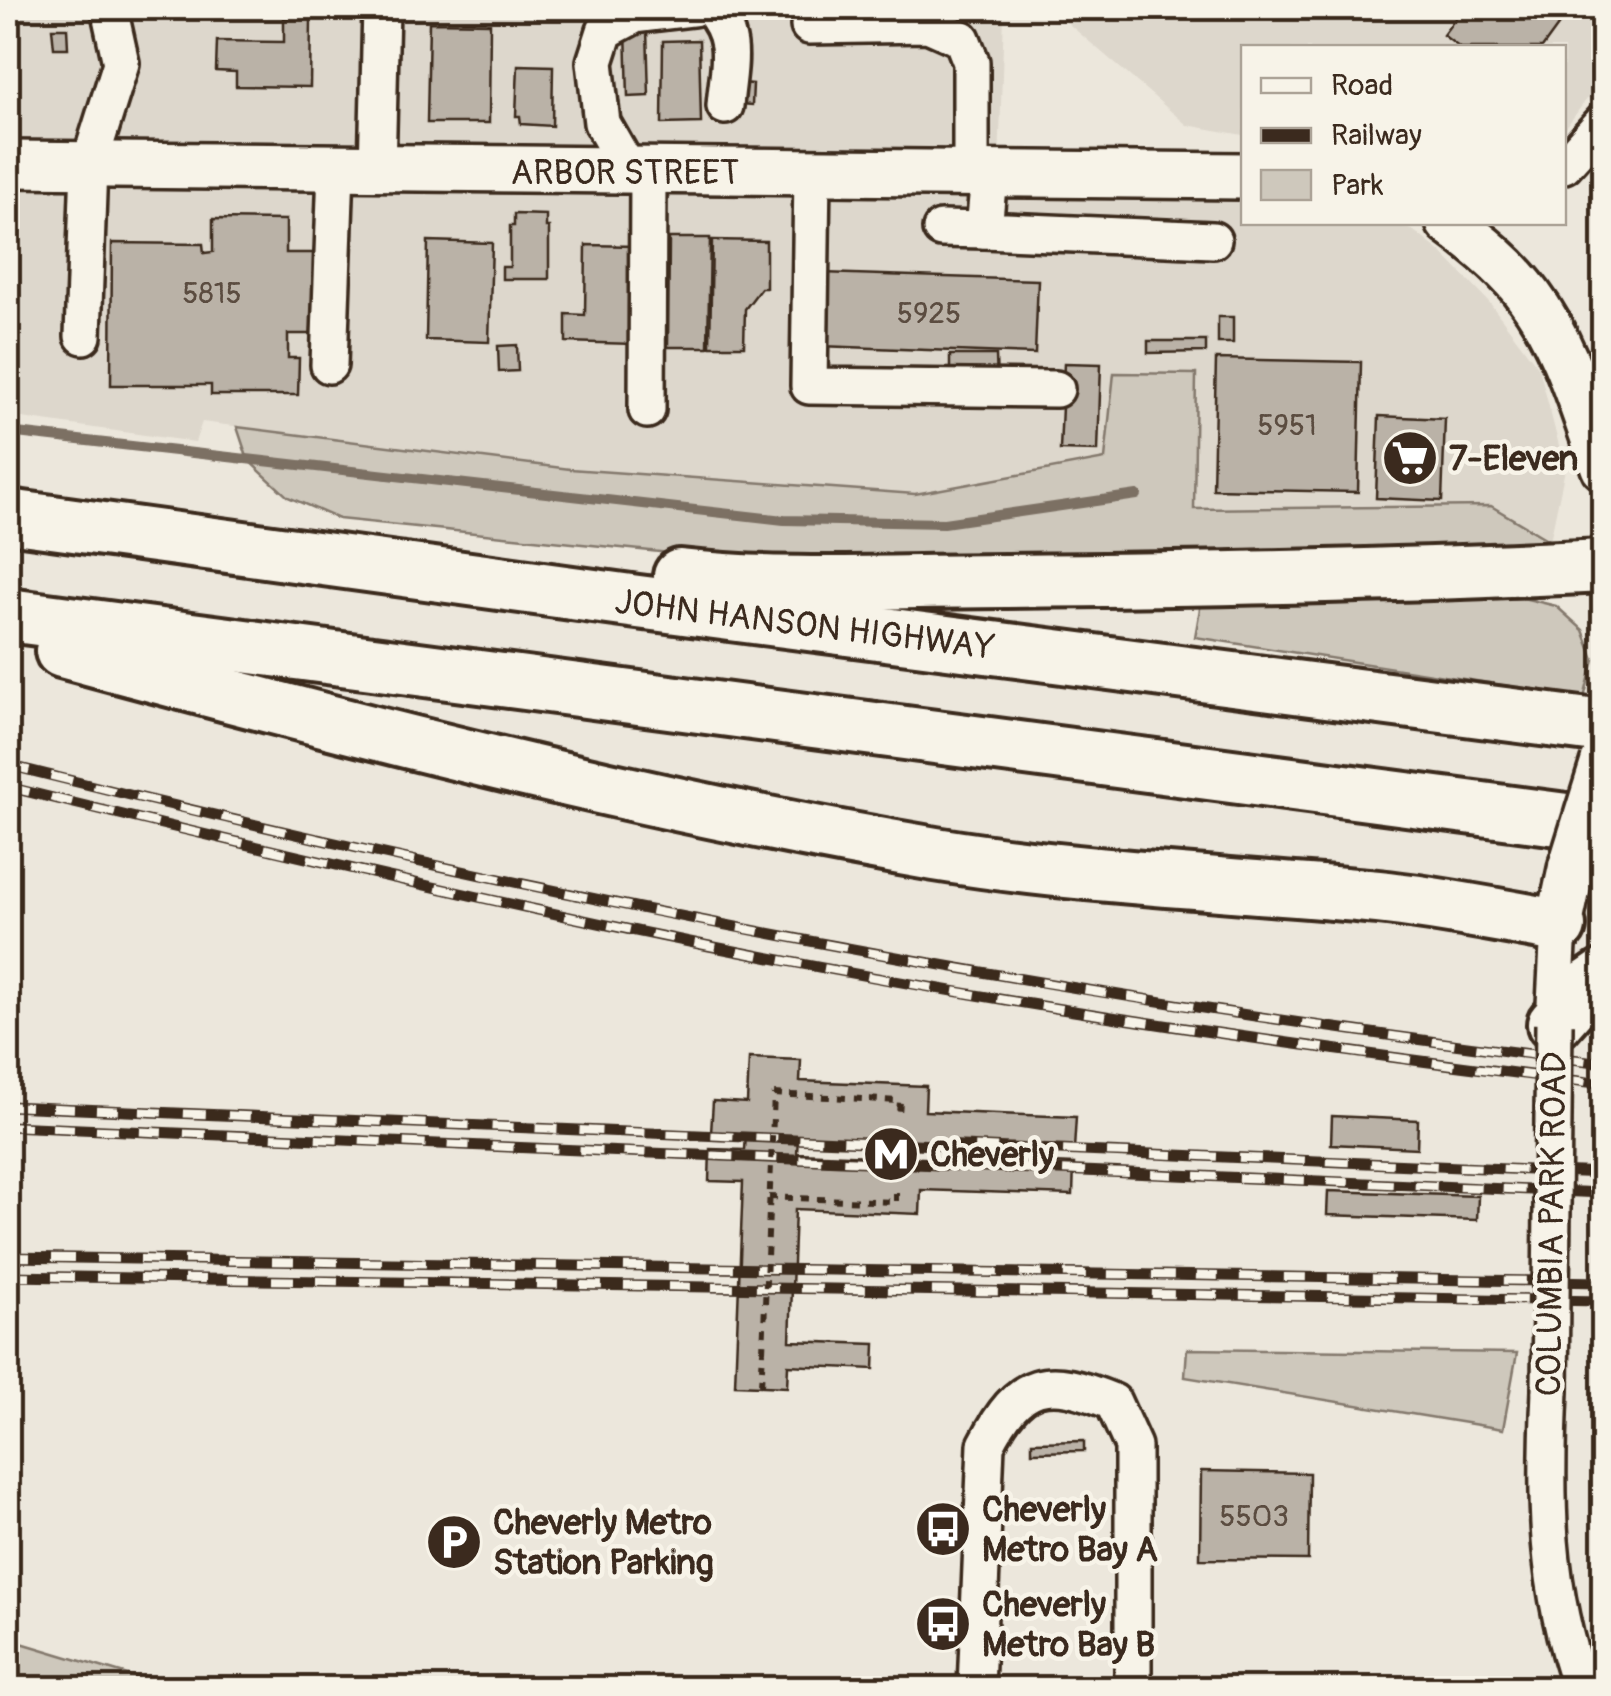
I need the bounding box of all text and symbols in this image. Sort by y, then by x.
legend [1241,45,1566,225]
text: Road [1331,67,1393,104]
text: Railway [1331,117,1422,154]
street label: ARBOR STREET [511,151,739,195]
text: Park [1331,167,1384,204]
house number: 5815 [182,275,242,312]
house number: 5925 [897,295,961,332]
house number: 5951 [1257,407,1317,444]
supermarket icon: 7-Eleven [1380,428,1440,488]
place label: 7-Eleven [1449,437,1578,481]
street label: JOHN HANSON HIGHWAY [612,580,997,670]
street label: COLUMBIA PARK ROAD [1527,1051,1577,1397]
metro station icon: Cheverly [861,1124,921,1184]
place label: Cheverly [930,1133,1054,1177]
place label: Cheverly Metro Bay A [982,1488,1158,1572]
house number: 5503 [1219,1498,1289,1535]
bus stop icon: Cheverly Metro Bay A [913,1499,973,1559]
place label: Cheverly Metro Station Parking [493,1501,714,1585]
parking icon: Cheverly Metro Station Parking [424,1512,484,1572]
place label: Cheverly Metro Bay B [982,1583,1155,1667]
bus stop icon: Cheverly Metro Bay B [913,1594,973,1654]

